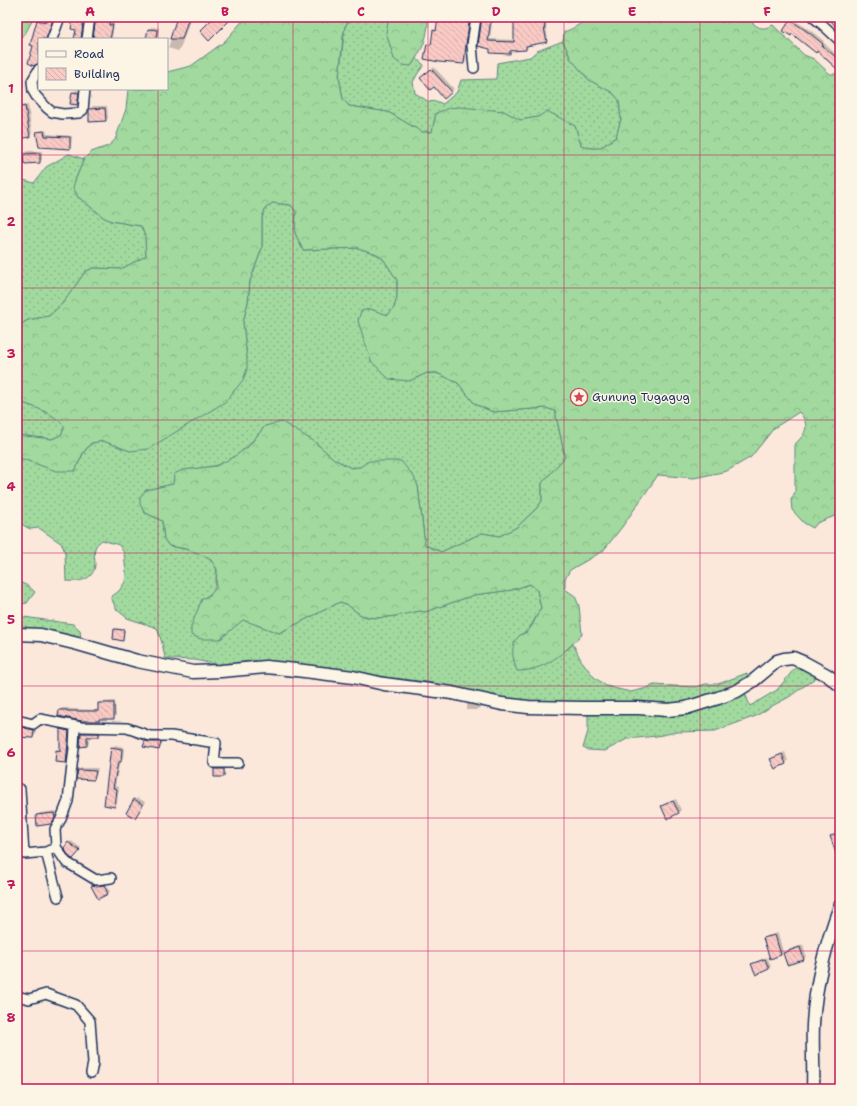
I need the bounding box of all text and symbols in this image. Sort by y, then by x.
text: A [85,3,95,20]
text: B [221,3,229,20]
text: C [357,3,365,20]
text: D [491,3,501,20]
text: E [628,3,637,20]
text: F [763,3,771,20]
legend [38,38,168,90]
text: Road [74,46,105,62]
text: Building [74,66,120,82]
text: 1 [8,80,14,97]
text: 2 [6,213,16,230]
text: 3 [6,345,16,362]
place icon: Gunung Tugagug [569,387,589,407]
place label: Gunung Tugagug [592,389,690,405]
text: 4 [6,478,16,495]
text: 5 [7,611,15,628]
text: 6 [6,744,16,761]
text: 7 [6,876,16,893]
text: 8 [6,1009,16,1026]

